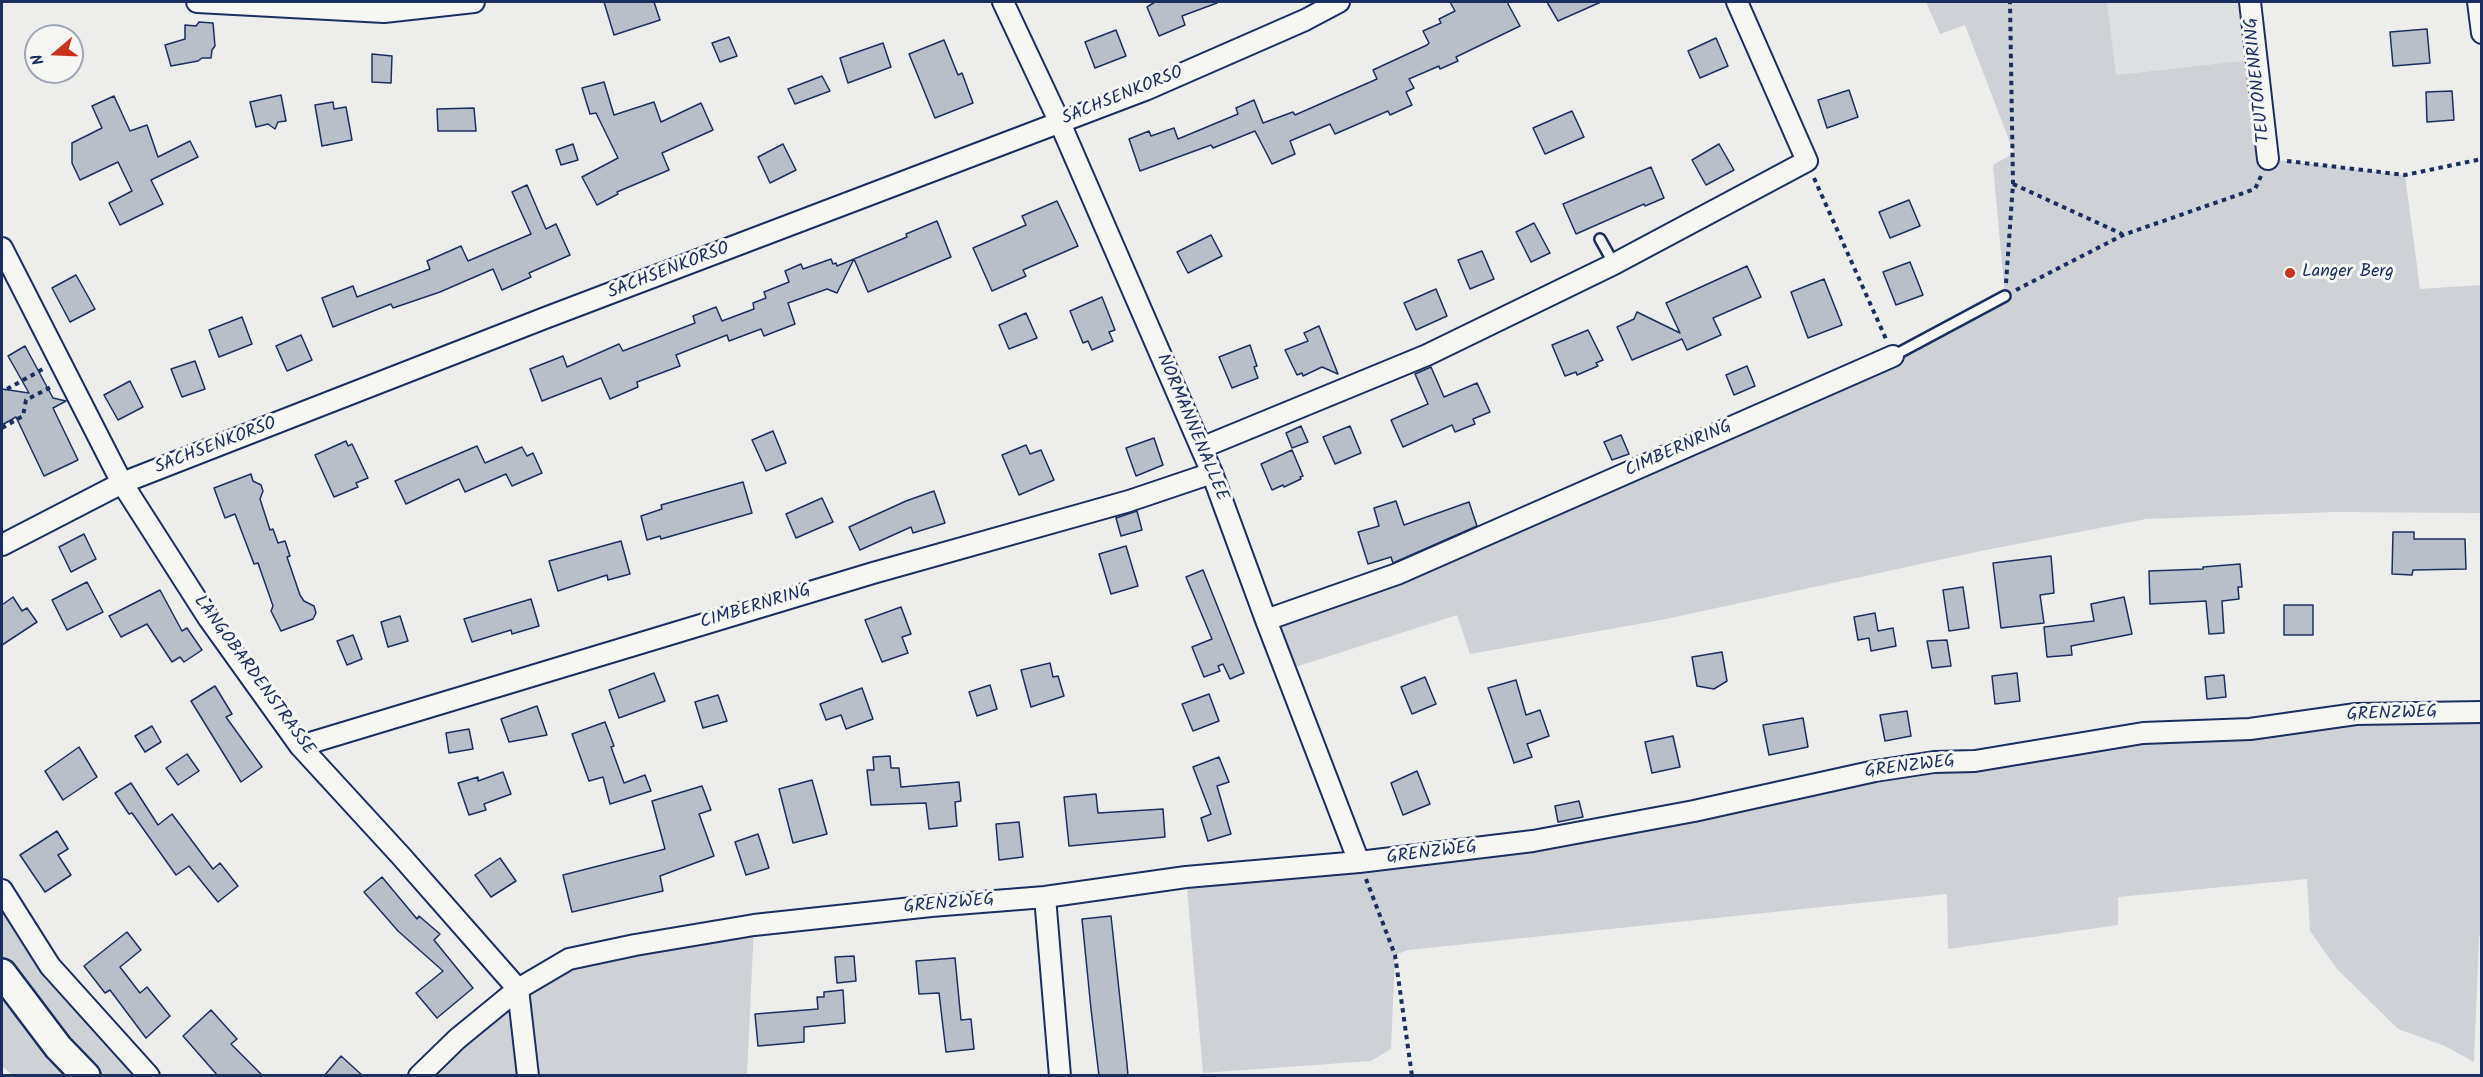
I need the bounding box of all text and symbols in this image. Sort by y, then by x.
street label: TEUTONENRING [2242,16,2276,144]
north arrow [24,24,84,84]
text: N [25,51,52,68]
street label: SACHSENKORSO [1059,63,1187,131]
street label: SACHSENKORSO [605,239,733,305]
place label: Langer Berg [2302,262,2394,284]
marker: Langer Berg [2283,266,2297,280]
street label: NORMANNENALLEE [1150,351,1232,505]
street label: SACHSENKORSO [152,414,280,480]
street label: CIMBERNRING [1622,417,1736,483]
street label: CIMBERNRING [698,581,814,635]
street label: LANGOBARDENSTRASSE [188,592,318,760]
street label: GRENZWEG [2346,703,2438,727]
street label: GRENZWEG [1864,752,1956,784]
street label: GRENZWEG [1386,838,1478,870]
street label: GRENZWEG [903,890,995,920]

